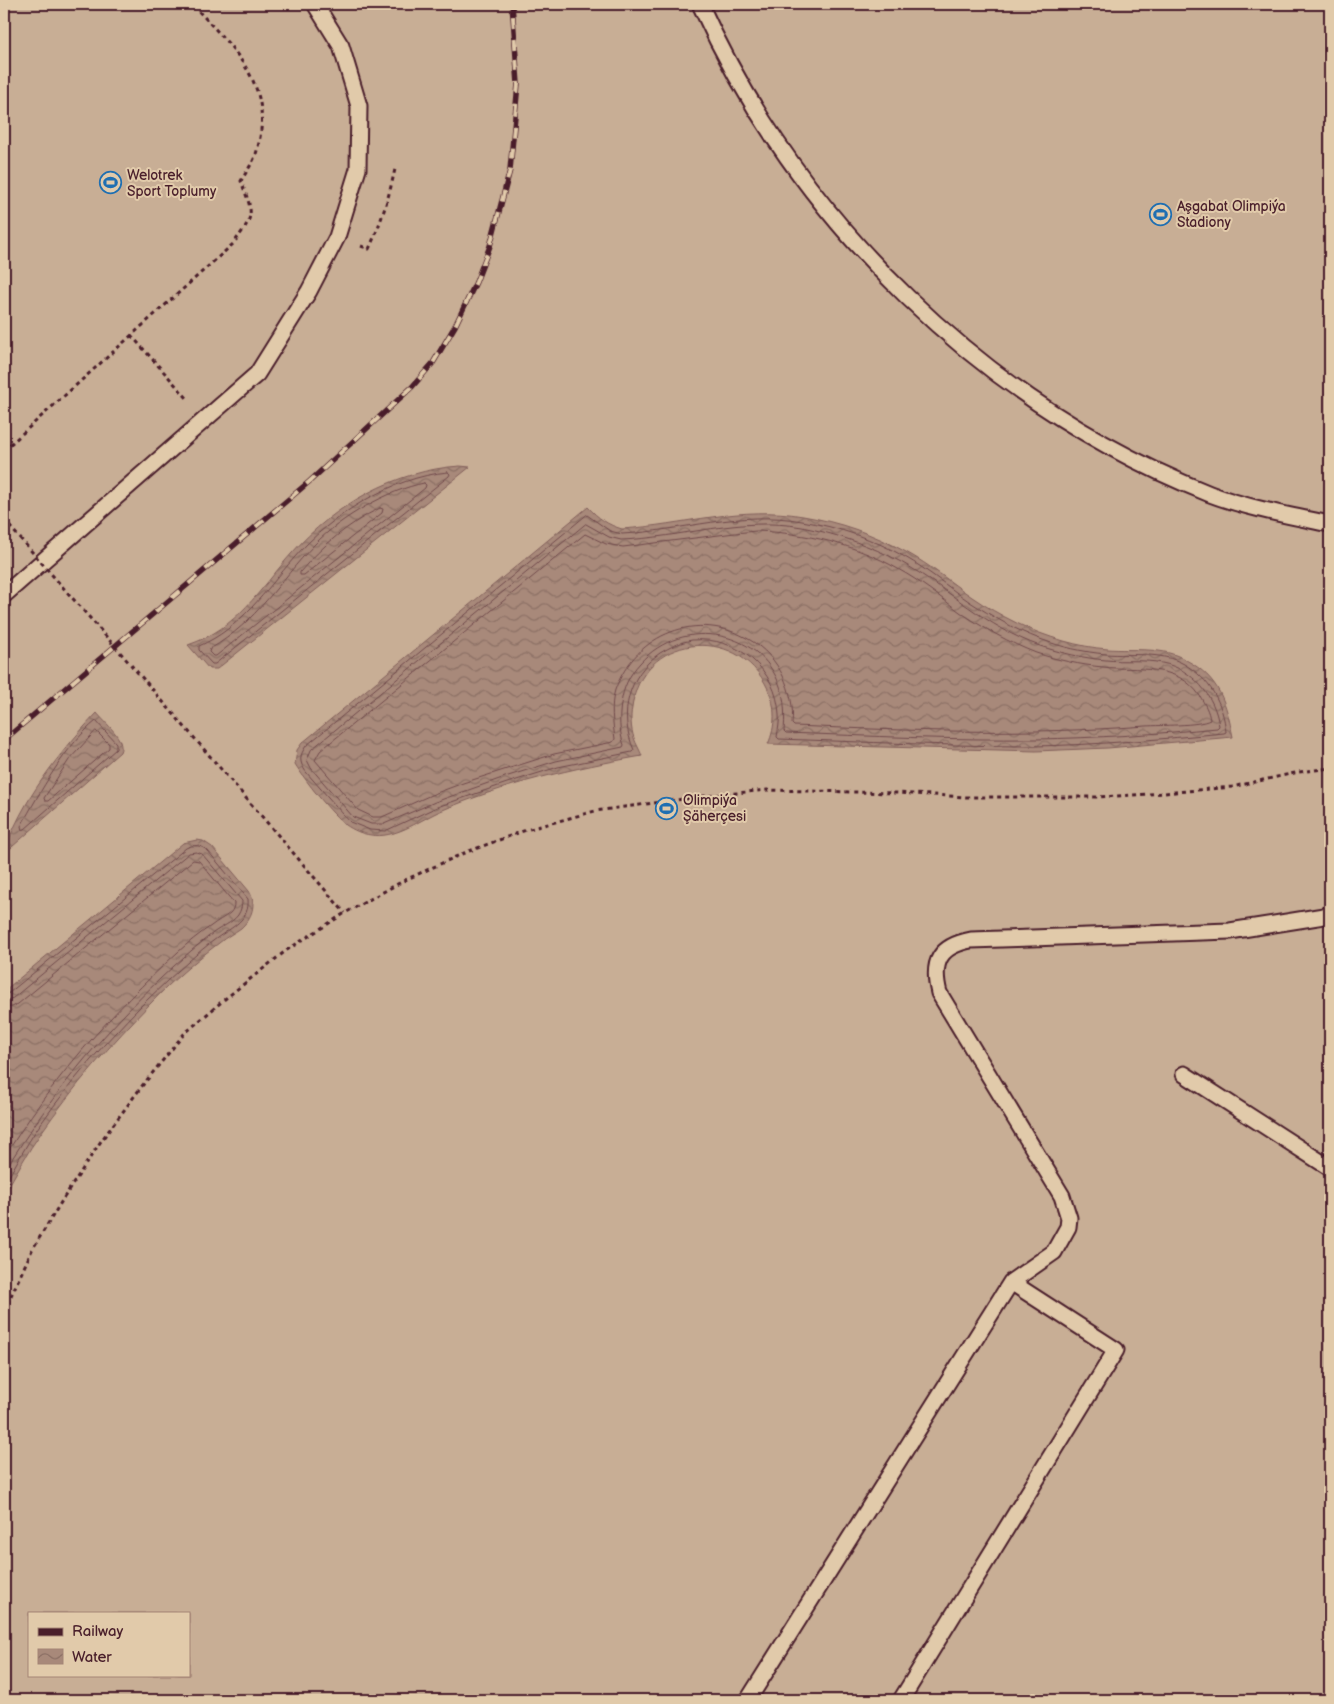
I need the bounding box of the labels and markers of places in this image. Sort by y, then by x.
place label: Welotrek Sport Toplumy [127,167,217,200]
sports icon: Welotrek Sport Toplumy [99,171,123,195]
place label: Aşgabat Olimpiýa Stadiony [1177,198,1286,231]
sports icon: Aşgabat Olimpiýa Stadiony [1149,202,1173,226]
place label: Olimpiýa Şäherçesi [683,792,746,825]
sports icon: Olimpiýa Şäherçesi [655,796,679,820]

